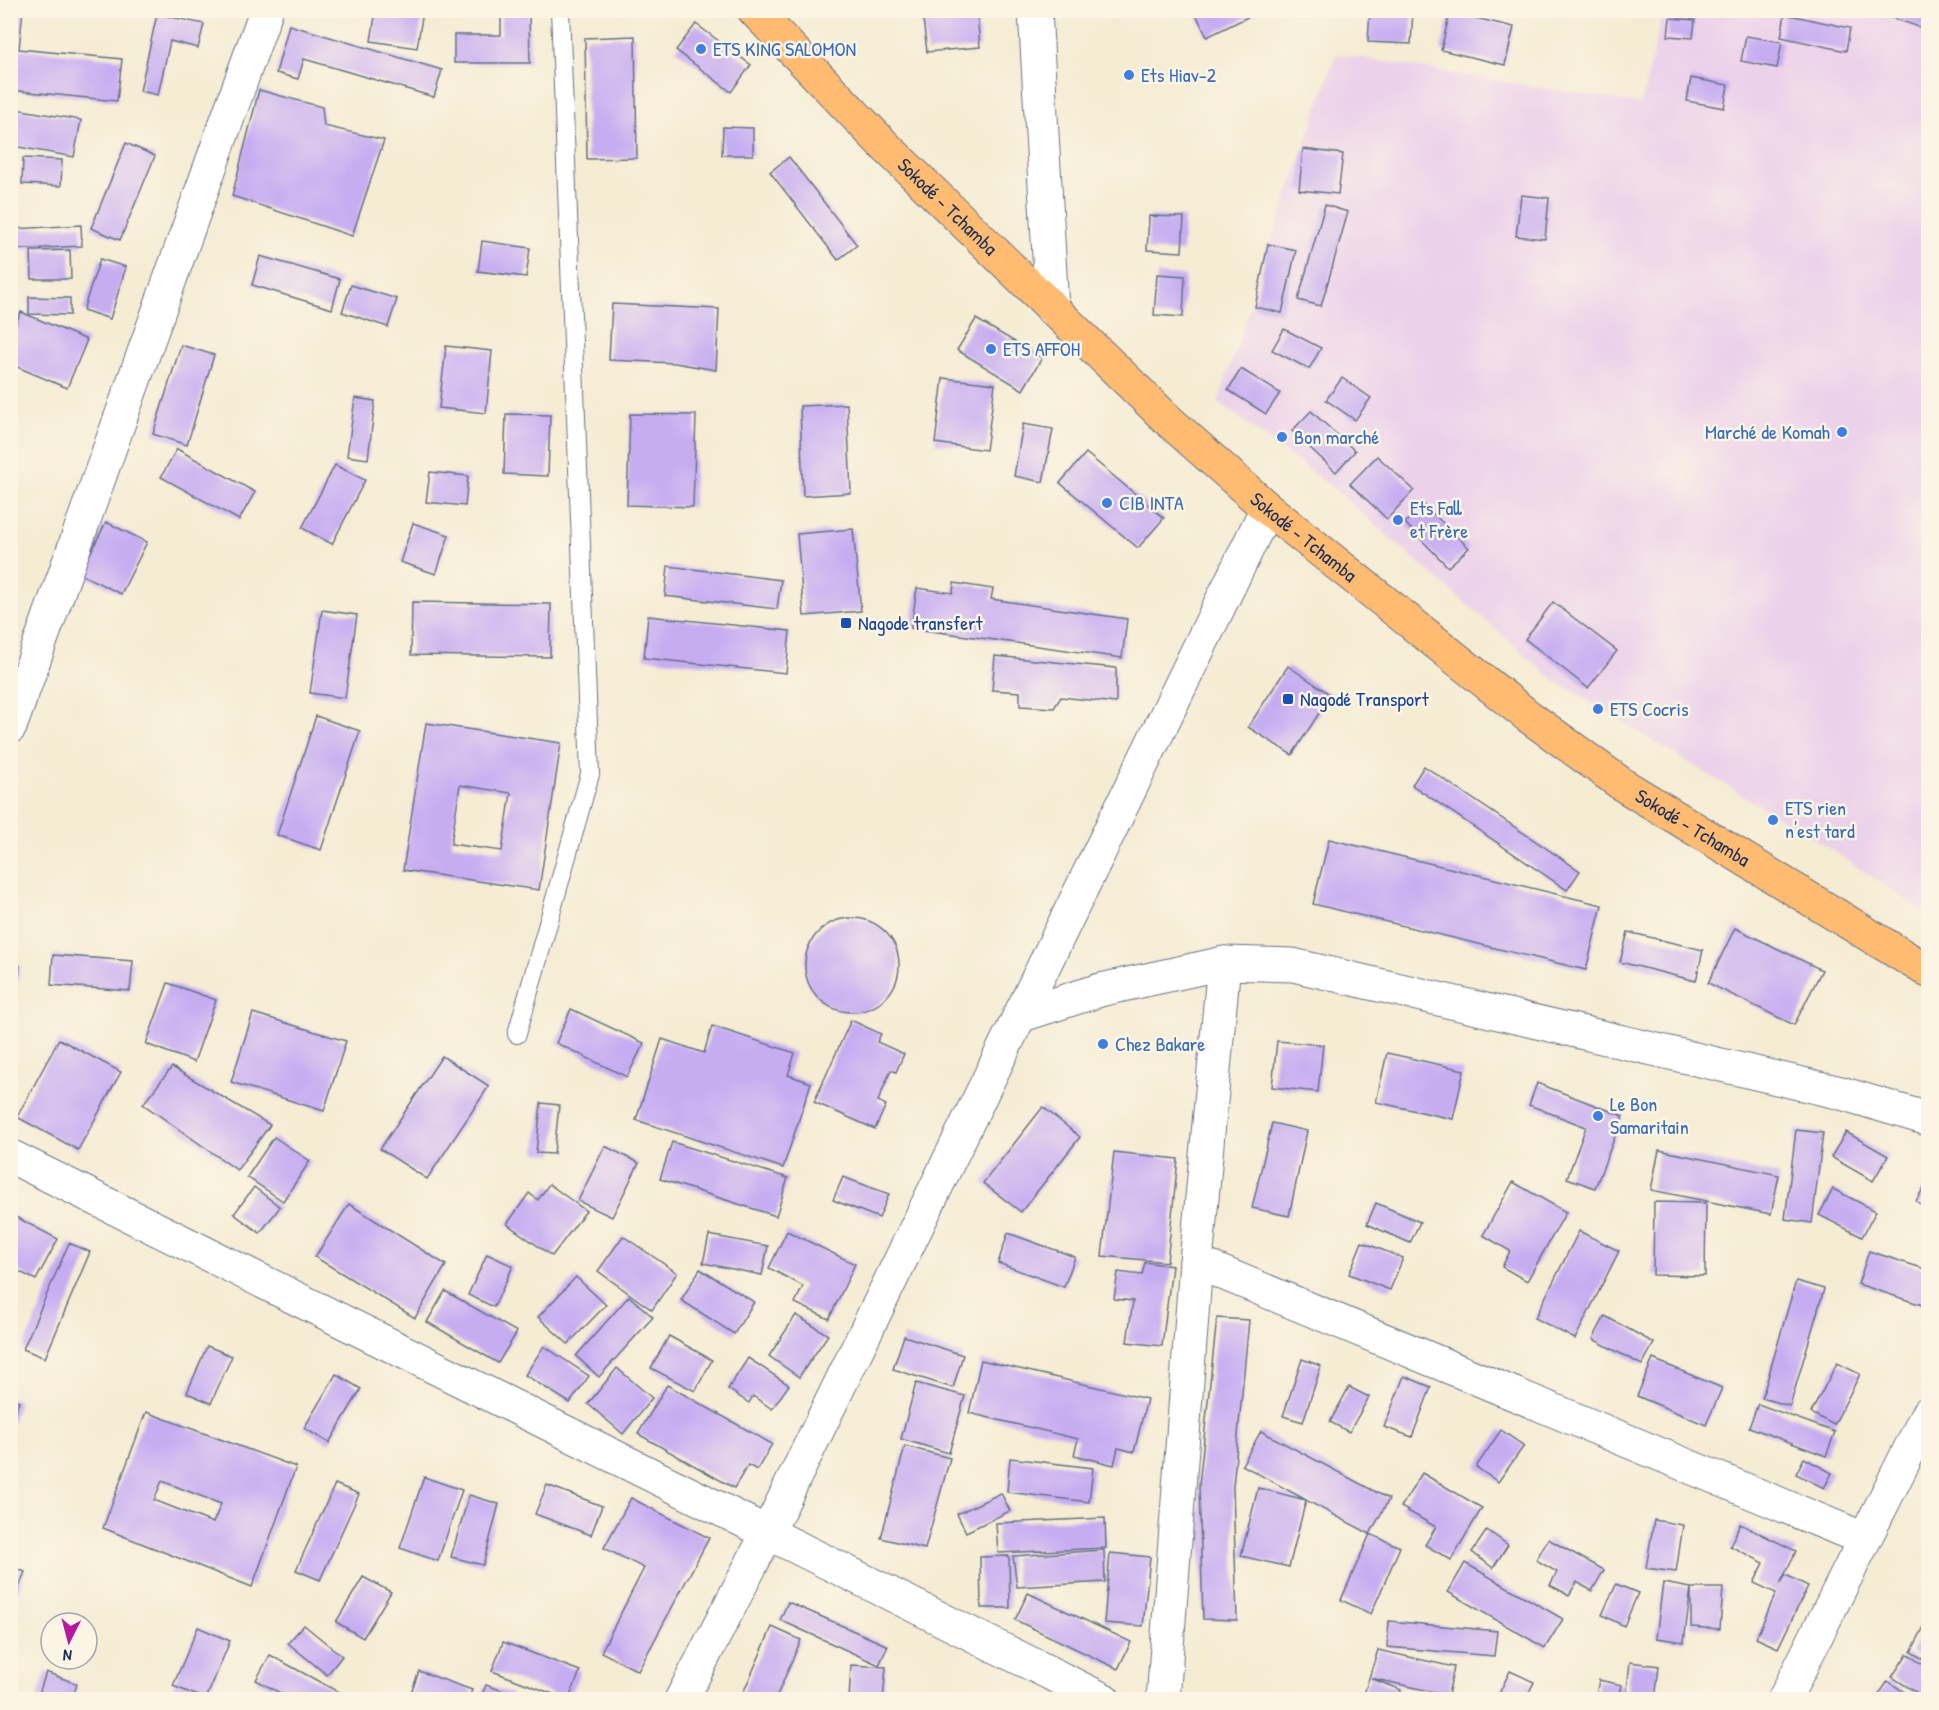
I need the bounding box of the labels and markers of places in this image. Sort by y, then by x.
place label: ETS KING SALOMON [713,35,856,62]
marker: ETS KING SALOMON [694,42,708,56]
place label: Ets Hiav-2 [1141,61,1217,88]
marker: Ets Hiav-2 [1122,68,1136,82]
place label: ETS AFFOH [1003,335,1080,362]
marker: ETS AFFOH [984,342,998,356]
place label: Marché de Komah [1705,418,1830,445]
place label: Bon marché [1294,423,1379,450]
marker: Marché de Komah [1835,425,1849,439]
marker: Bon marché [1275,430,1289,444]
place label: CIB INTA [1119,489,1184,516]
place label: Ets Fall et Frère [1410,494,1468,544]
marker: CIB INTA [1100,496,1114,510]
marker: Ets Fall et Frère [1391,513,1405,527]
place label: Nagode transfert [858,609,984,636]
marker: Nagode transfert [839,616,853,630]
place label: Nagodé Transport [1300,685,1430,712]
marker: Nagodé Transport [1281,692,1295,706]
place label: ETS Cocris [1610,695,1689,722]
marker: ETS Cocris [1591,702,1605,716]
place label: ETS rien n'est tard [1785,794,1855,844]
marker: ETS rien n'est tard [1766,813,1780,827]
place label: Chez Bakare [1115,1030,1205,1057]
marker: Chez Bakare [1096,1037,1110,1051]
place label: Le Bon Samaritain [1610,1090,1689,1140]
marker: Le Bon Samaritain [1591,1109,1605,1123]

